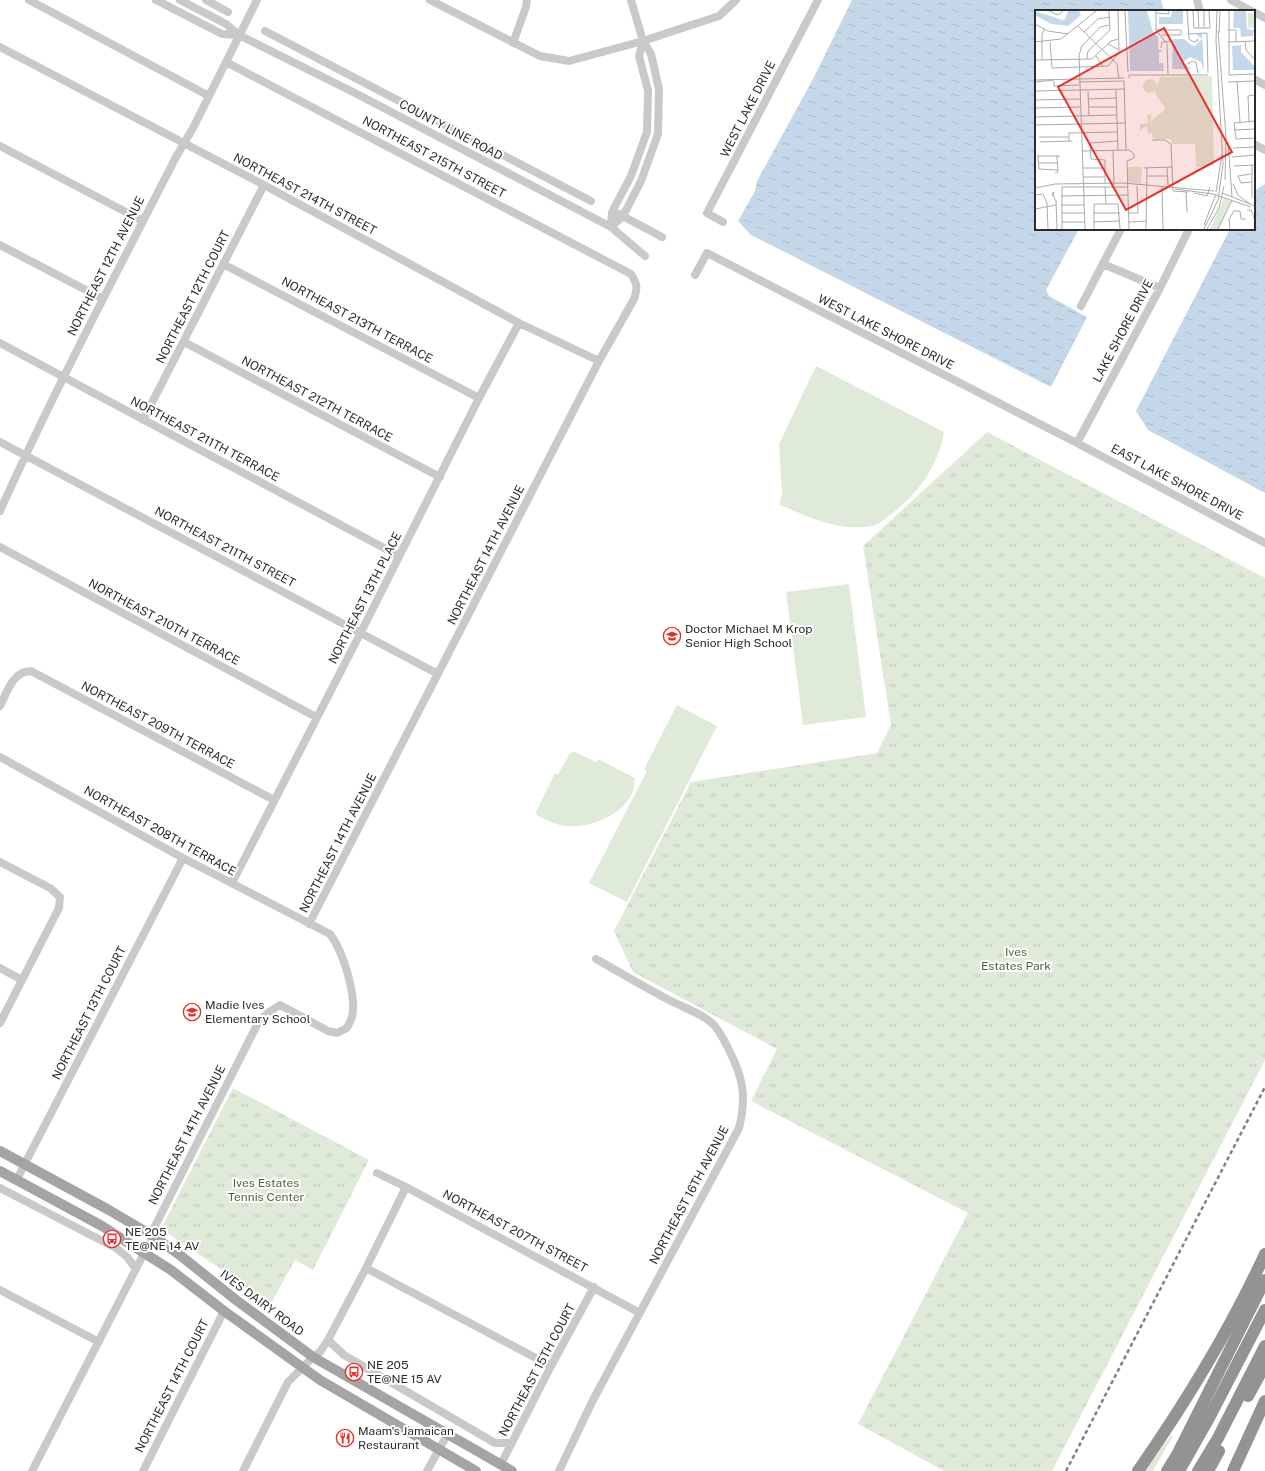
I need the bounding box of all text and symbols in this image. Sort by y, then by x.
inset map [1035,10,1255,230]
street label: WEST LAKE DRIVE [718,58,778,160]
street label: COUNTY LINE ROAD [397,97,505,163]
street label: NORTHEAST 215TH STREET [360,113,508,201]
street label: NORTHEAST 214TH STREET [231,150,379,238]
street label: NORTHEAST 12TH AVENUE [65,194,147,338]
street label: NORTHEAST 12TH COURT [153,228,233,366]
street label: NORTHEAST 213TH TERRACE [279,274,435,366]
street label: LAKE SHORE DRIVE [1090,277,1156,385]
street label: WEST LAKE SHORE DRIVE [816,292,956,372]
street label: NORTHEAST 212TH TERRACE [239,353,395,445]
street label: NORTHEAST 211TH TERRACE [128,394,282,484]
street label: EAST LAKE SHORE DRIVE [1109,441,1245,523]
street label: NORTHEAST 14TH AVENUE [445,483,527,627]
street label: NORTHEAST 211TH STREET [152,504,298,590]
street label: NORTHEAST 13TH PLACE [326,530,404,666]
street label: NORTHEAST 210TH TERRACE [86,576,242,668]
place label: Doctor Michael M Krop Senior High School [685,622,812,650]
school or university icon: Doctor Michael M Krop Senior High School [662,626,682,646]
street label: NORTHEAST 209TH TERRACE [79,679,237,771]
street label: NORTHEAST 14TH AVENUE [297,771,379,915]
street label: NORTHEAST 208TH TERRACE [81,783,239,879]
street label: NORTHEAST 13TH COURT [49,944,129,1082]
park label: Ives Estates Park [981,945,1051,973]
place label: Madie Ives Elementary School [205,998,311,1026]
school or university icon: Madie Ives Elementary School [182,1002,202,1022]
street label: NORTHEAST 14TH AVENUE [146,1063,228,1207]
street label: NORTHEAST 16TH AVENUE [646,1123,732,1267]
park label: Ives Estates Tennis Center [228,1176,305,1204]
street label: NORTHEAST 207TH STREET [440,1187,590,1275]
place label: NE 205 TE@NE 14 AV [125,1225,199,1253]
bus stop icon: NE 205 TE@NE 14 AV [102,1229,122,1249]
street label: IVES DAIRY ROAD [217,1267,307,1339]
street label: NORTHEAST 15TH COURT [496,1301,578,1439]
street label: NORTHEAST 14TH COURT [132,1317,212,1455]
place label: NE 205 TE@NE 15 AV [367,1358,442,1386]
bus stop icon: NE 205 TE@NE 15 AV [344,1362,364,1382]
place label: Maam's Jamaican Restaurant [358,1424,454,1452]
restaurant icon: Maam's Jamaican Restaurant [335,1428,355,1448]

